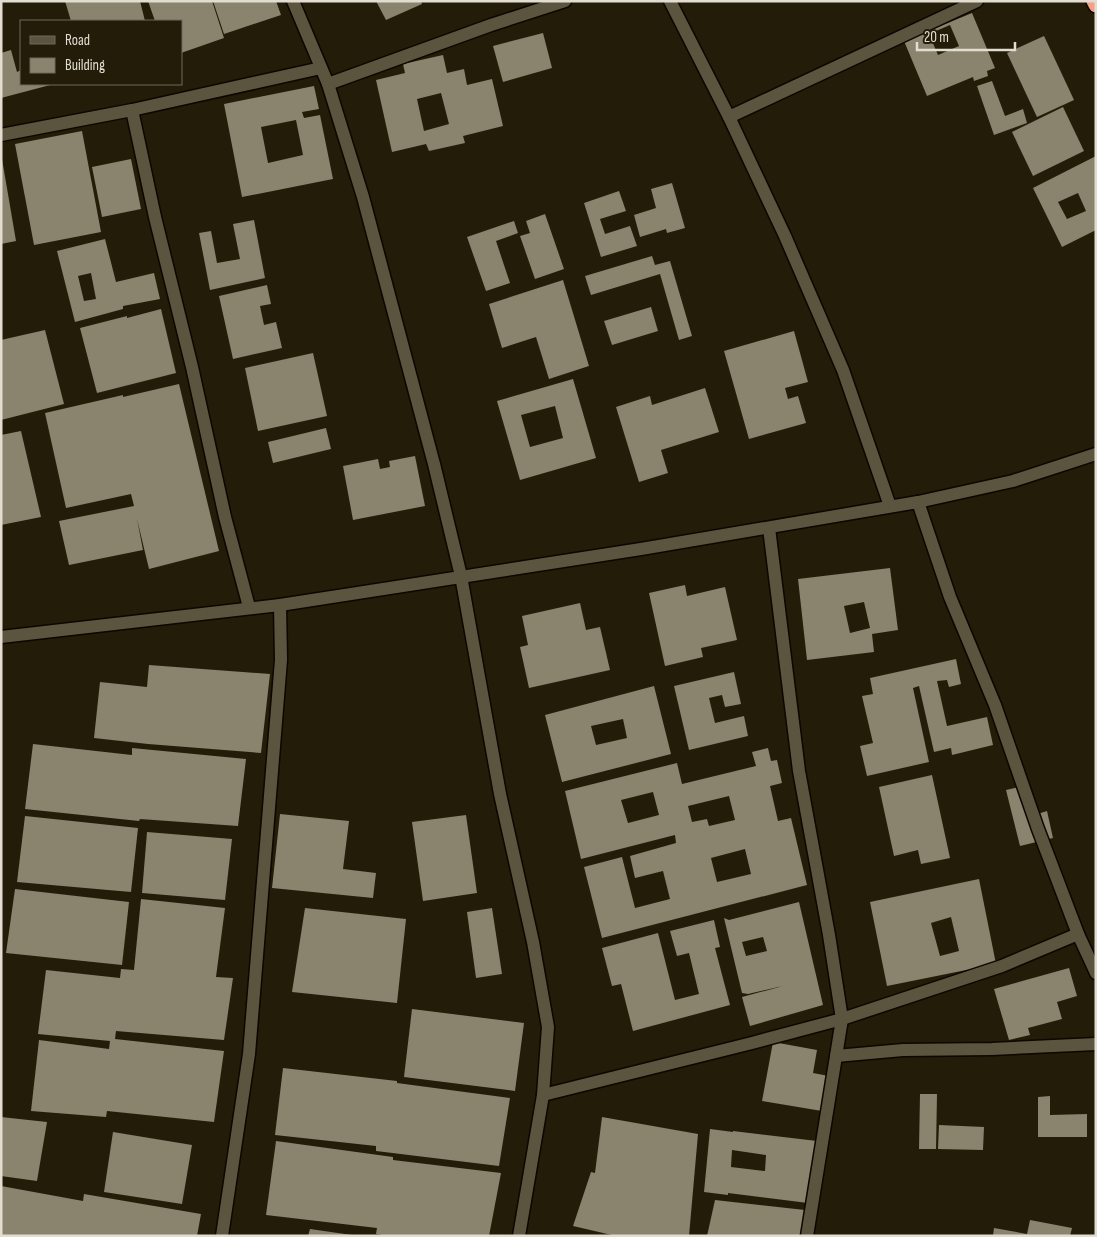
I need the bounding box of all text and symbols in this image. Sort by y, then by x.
legend [20,20,182,85]
scale bar [917,20,1014,52]
text: 20 m [924,28,949,47]
text: Road [65,31,90,50]
text: Building [65,56,105,75]

